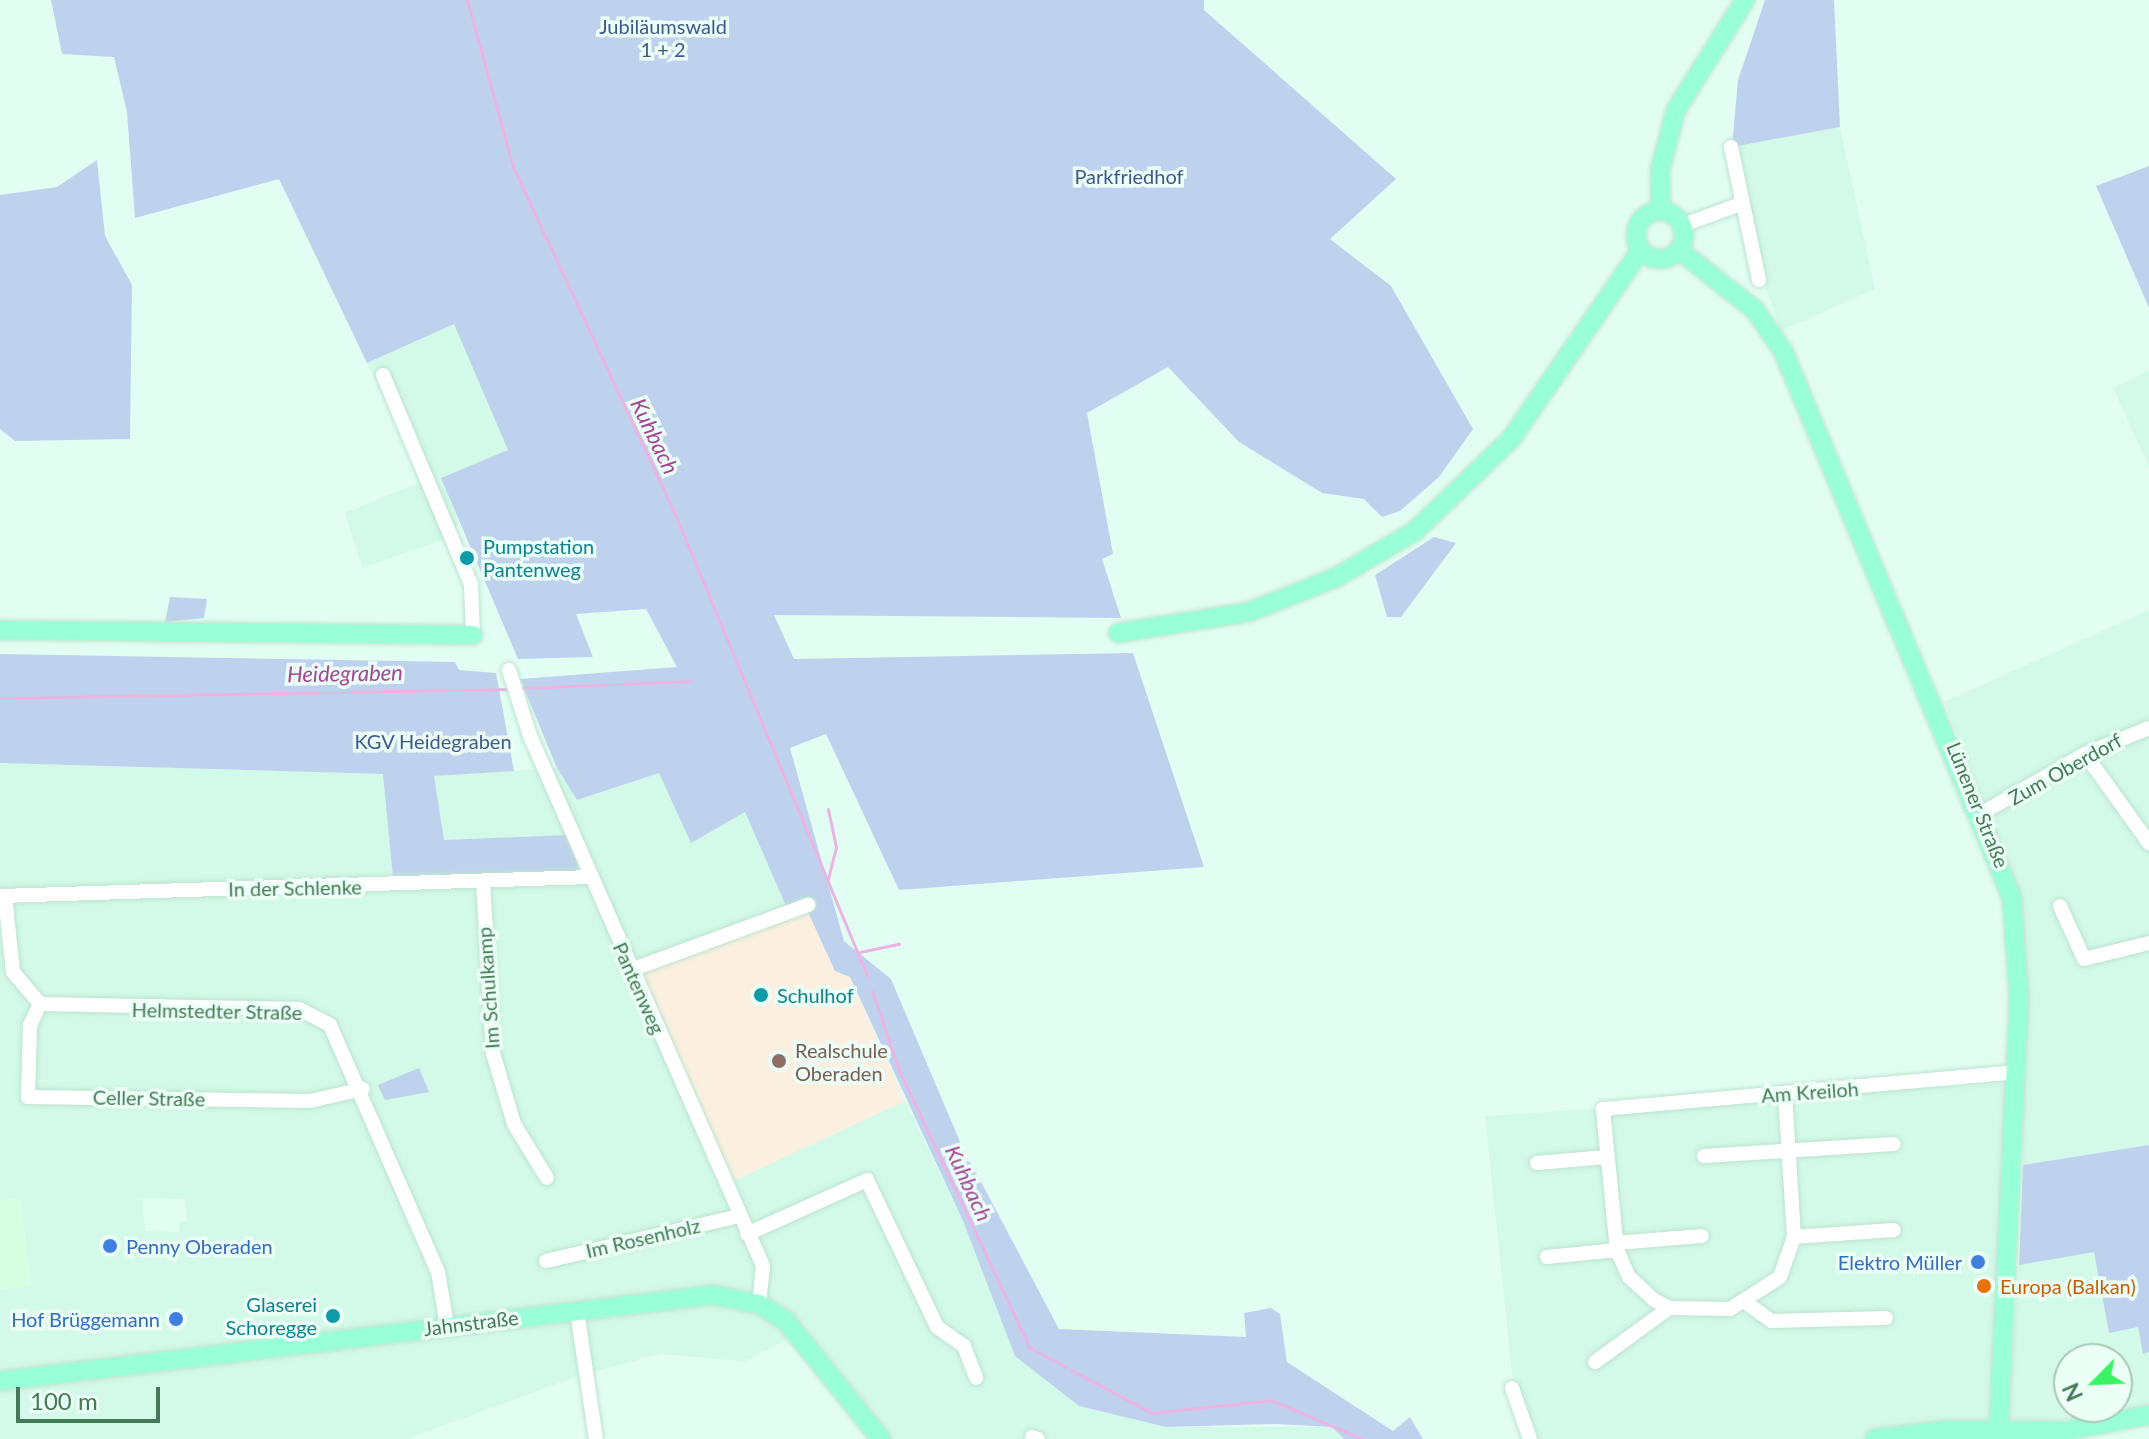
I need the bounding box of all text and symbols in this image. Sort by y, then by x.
park label: Jubiläumswald 1 + 2 [599,14,727,61]
park label: Parkfriedhof [1074,164,1184,188]
water label: Kuhbach [625,394,685,478]
place label: Pumpstation Pantenweg [483,534,594,581]
marker: Pumpstation Pantenweg [458,549,476,567]
water label: Heidegraben [287,659,403,687]
street label: Zum Oberdorf [2004,728,2126,810]
park label: KGV Heidegraben [354,729,512,753]
street label: Lünener Straße [1942,739,2014,871]
street label: In der Schlenke [228,875,362,901]
street label: Im Schulkamp [472,926,504,1050]
street label: Pantenweg [608,938,670,1038]
place label: Schulhof [777,983,854,1007]
marker: Schulhof [752,986,770,1004]
street label: Helmstedter Straße [131,998,303,1024]
place label: Realschule Oberaden [795,1038,888,1085]
marker: Realschule Oberaden [770,1052,788,1070]
street label: Am Kreiloh [1760,1077,1860,1107]
street label: Celler Straße [92,1085,206,1111]
water label: Kuhbach [940,1141,998,1225]
street label: Im Rosenholz [583,1213,703,1263]
place label: Penny Oberaden [126,1234,273,1258]
marker: Penny Oberaden [101,1237,119,1255]
place label: Elektro Müller [1838,1250,1962,1274]
marker: Elektro Müller [1969,1253,1987,1271]
place label: Europa (Balkan) [2000,1274,2136,1298]
marker: Europa (Balkan) [1975,1277,1993,1295]
place label: Glaserei Schoregge [226,1292,317,1339]
street label: Jahnstraße [422,1305,520,1341]
place label: Hof Brüggemann [11,1307,160,1331]
marker: Glaserei Schoregge [324,1307,342,1325]
marker: Hof Brüggemann [167,1310,185,1328]
north arrow [2053,1343,2133,1423]
scale bar [20,1371,164,1421]
text: N [2057,1379,2088,1405]
text: 100 m [30,1386,98,1415]

